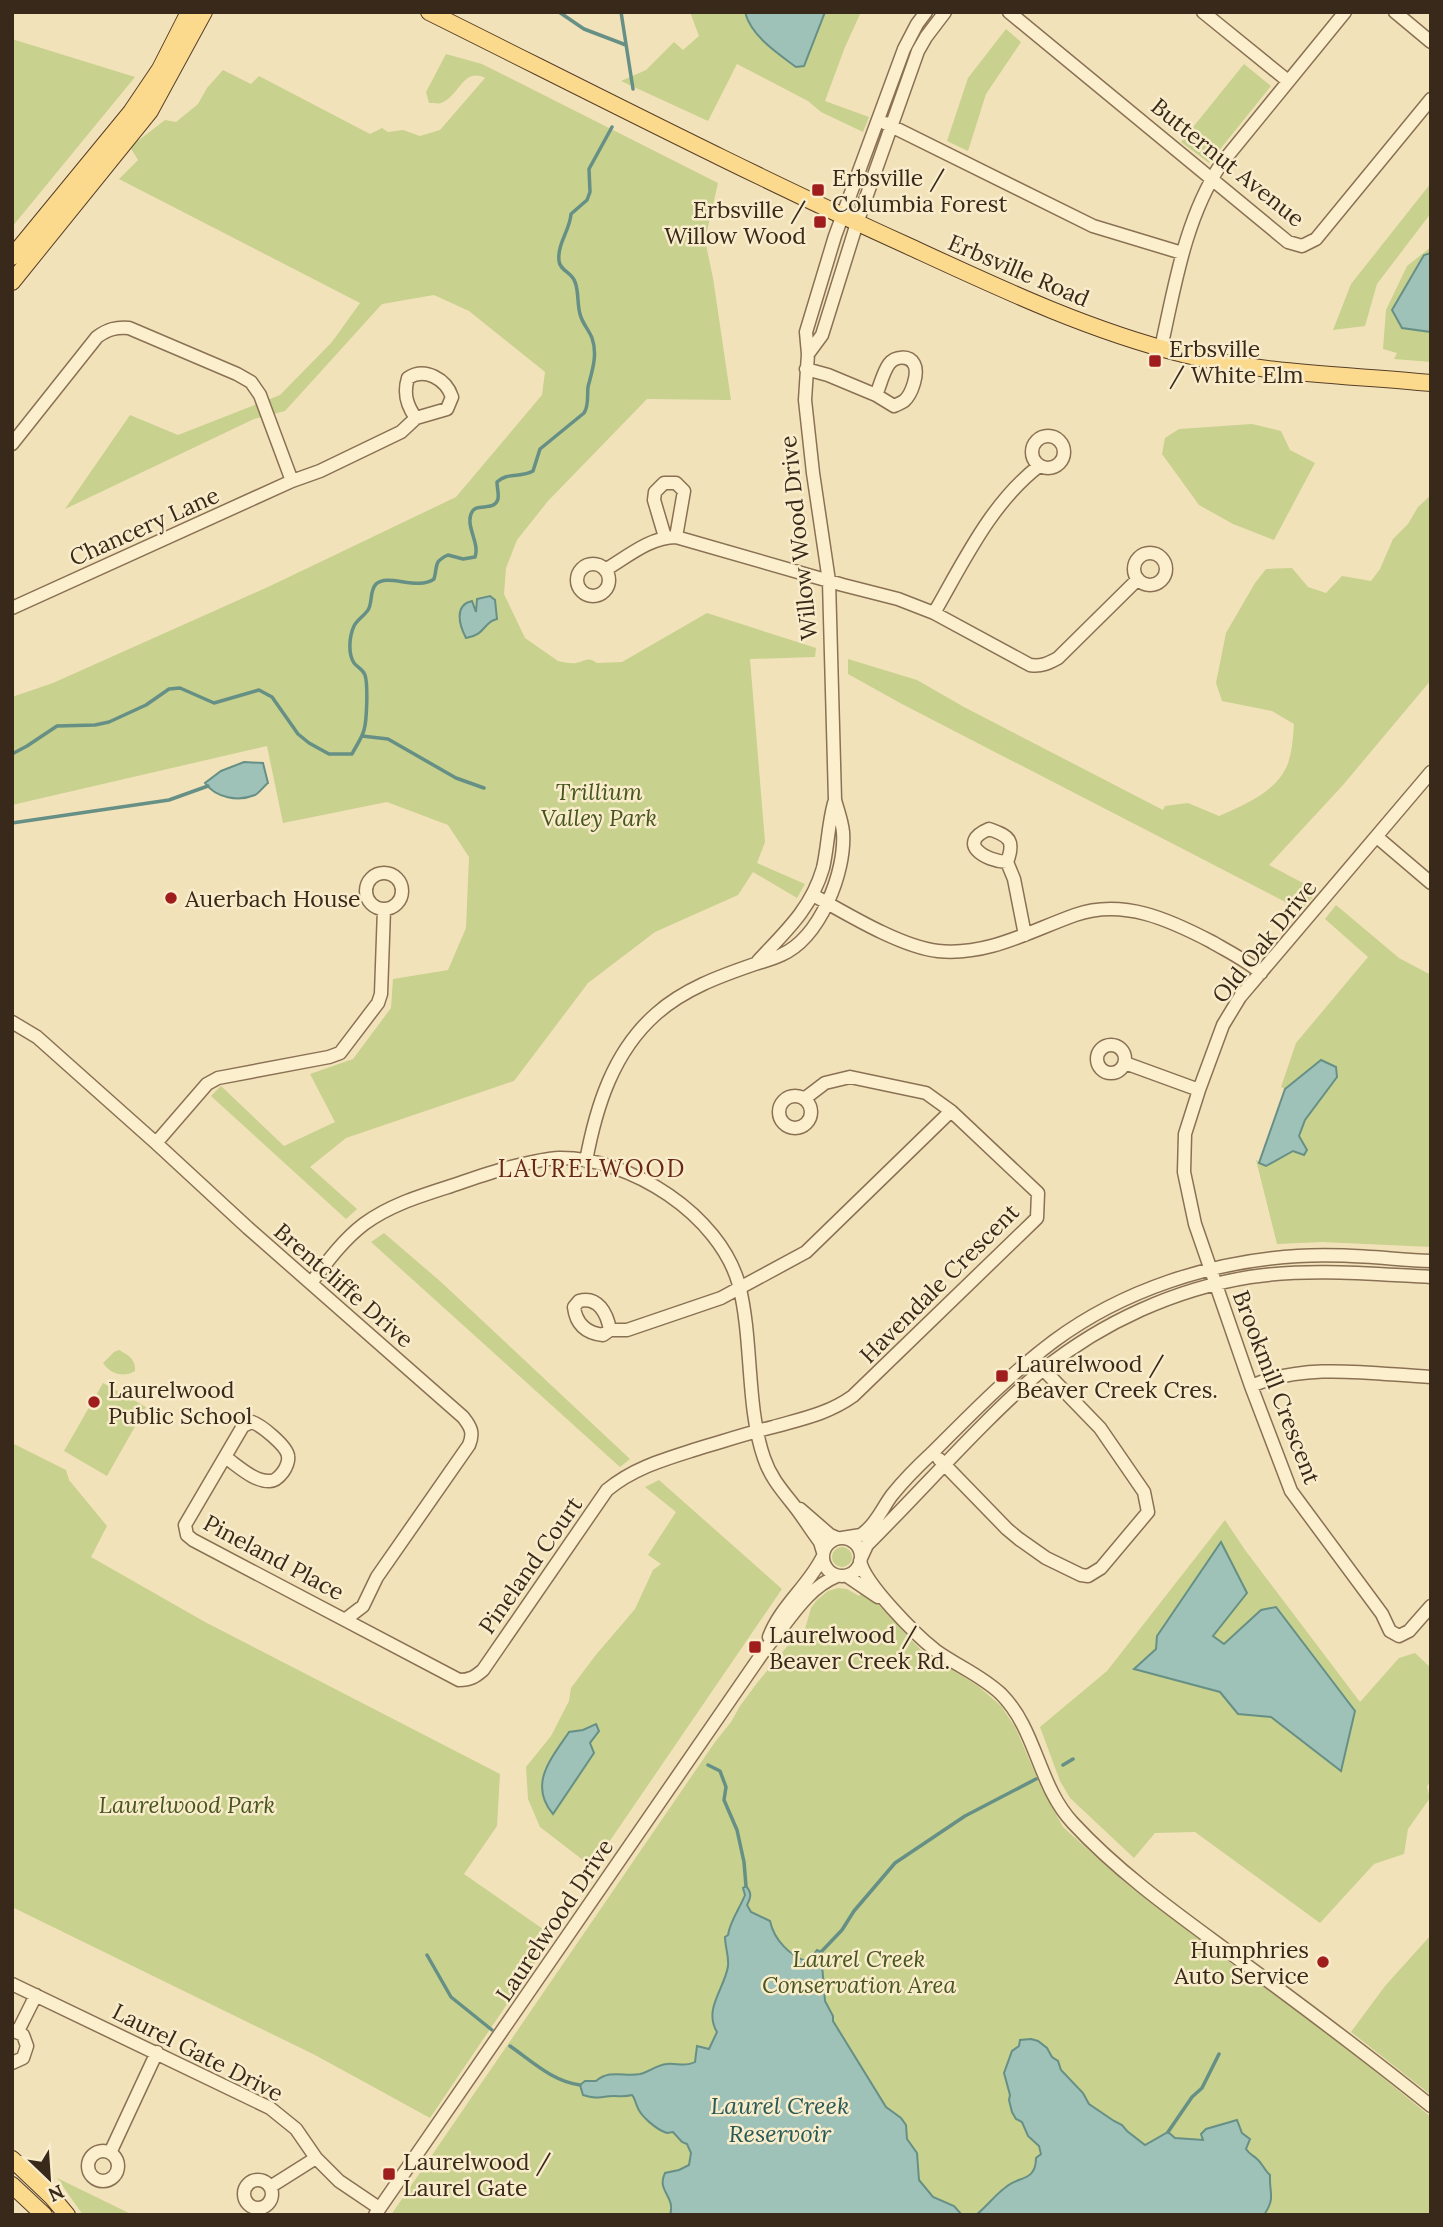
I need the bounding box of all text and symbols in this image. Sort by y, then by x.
street label: Butternut Avenue [1145,91,1311,233]
place label: Erbsville / Columbia Forest [832,163,1007,218]
marker: Erbsville / Columbia Forest [810,182,826,198]
place label: Erbsville / Willow Wood [664,195,806,250]
marker: Erbsville / Willow Wood [812,214,828,230]
street label: Erbsville Road [944,227,1094,313]
place label: Erbsville / White Elm [1169,334,1303,390]
marker: Erbsville / White Elm [1147,353,1163,369]
street label: Willow Wood Drive [773,434,823,642]
street label: Chancery Lane [65,480,223,572]
park label: Trillium Valley Park [541,777,657,832]
street label: Old Oak Drive [1205,873,1323,1009]
place label: Auerbach House [184,884,361,913]
marker: Auerbach House [163,890,179,906]
district label: LAURELWOOD [498,1153,686,1184]
street label: Havendale Crescent [853,1197,1025,1369]
street label: Brentcliffe Drive [268,1216,420,1354]
street label: Brookmill Crescent [1227,1286,1327,1488]
place label: Laurelwood / Beaver Creek Cres. [1016,1349,1218,1404]
marker: Laurelwood / Beaver Creek Cres. [994,1368,1010,1384]
place label: Laurelwood Public School [108,1375,252,1430]
marker: Laurelwood Public School [86,1394,102,1410]
street label: Pineland Court [472,1491,588,1639]
street label: Pineland Place [199,1508,349,1606]
place label: Laurelwood / Beaver Creek Rd. [769,1620,950,1675]
marker: Laurelwood / Beaver Creek Rd. [747,1639,763,1655]
park label: Laurelwood Park [99,1790,275,1819]
street label: Laurelwood Drive [489,1833,619,2007]
place label: Humphries Auto Service [1173,1935,1309,1990]
park label: Laurel Creek Conservation Area [762,1944,956,1999]
marker: Humphries Auto Service [1315,1954,1331,1970]
street label: Laurel Gate Drive [108,1996,288,2108]
water label: Laurel Creek Reservoir [711,2090,849,2149]
north arrow [14,2143,84,2213]
place label: Laurelwood / Laurel Gate [403,2147,552,2202]
marker: Laurelwood / Laurel Gate [381,2166,397,2182]
text: N [44,2179,68,2208]

